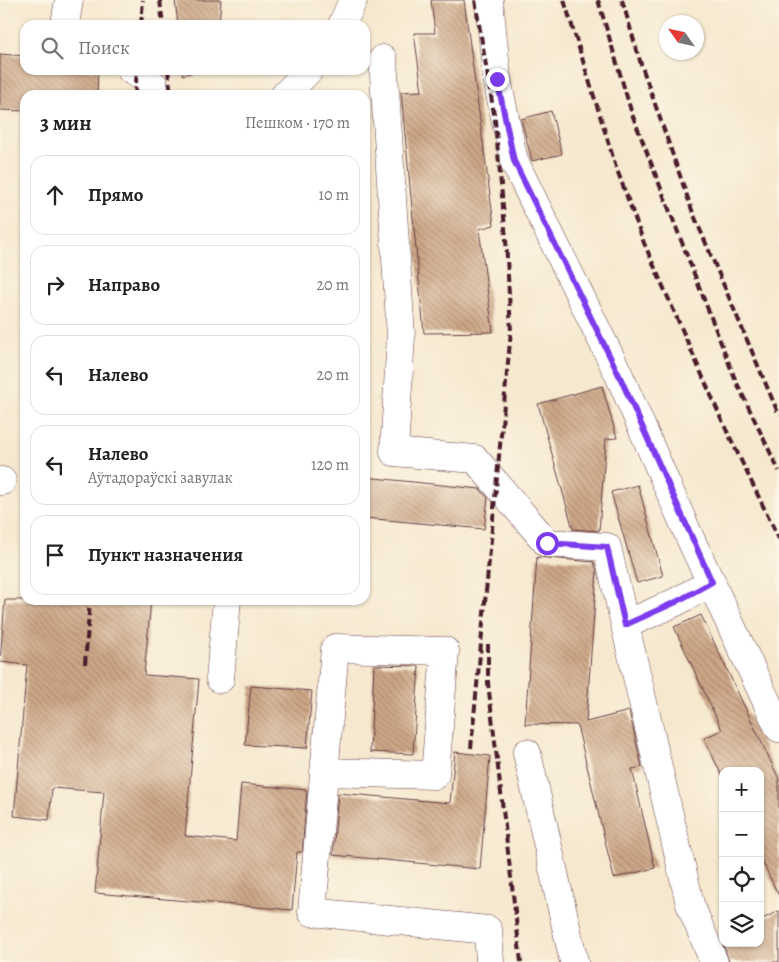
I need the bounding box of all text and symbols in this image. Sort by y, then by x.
north arrow [659,15,704,60]
search box [20,20,370,75]
icon: search [38,34,66,62]
text: Поиск [78,35,130,61]
route end [486,68,509,91]
text: 3 мин [40,109,92,137]
text: Пешком · 170 m [245,112,350,134]
icon: ahead [41,181,69,209]
text: Прямо [88,182,143,208]
text: 10 m [319,184,349,206]
icon: right [41,271,69,299]
text: Направо [88,272,160,298]
text: 20 m [316,274,349,296]
icon: left [41,361,69,389]
text: Налево [88,362,148,388]
text: 20 m [316,364,349,386]
text: Налево [88,441,148,467]
icon: left [41,451,69,479]
text: 120 m [311,454,349,476]
text: Аўтадораўскі завулак [88,467,233,489]
route start [536,532,559,555]
icon: arrive [41,541,69,569]
text: Пункт назначения [88,542,243,568]
map controls [719,767,764,947]
button: + [719,767,764,812]
button: − [719,812,764,857]
button: locate [719,857,764,902]
button: layers [719,902,764,947]

